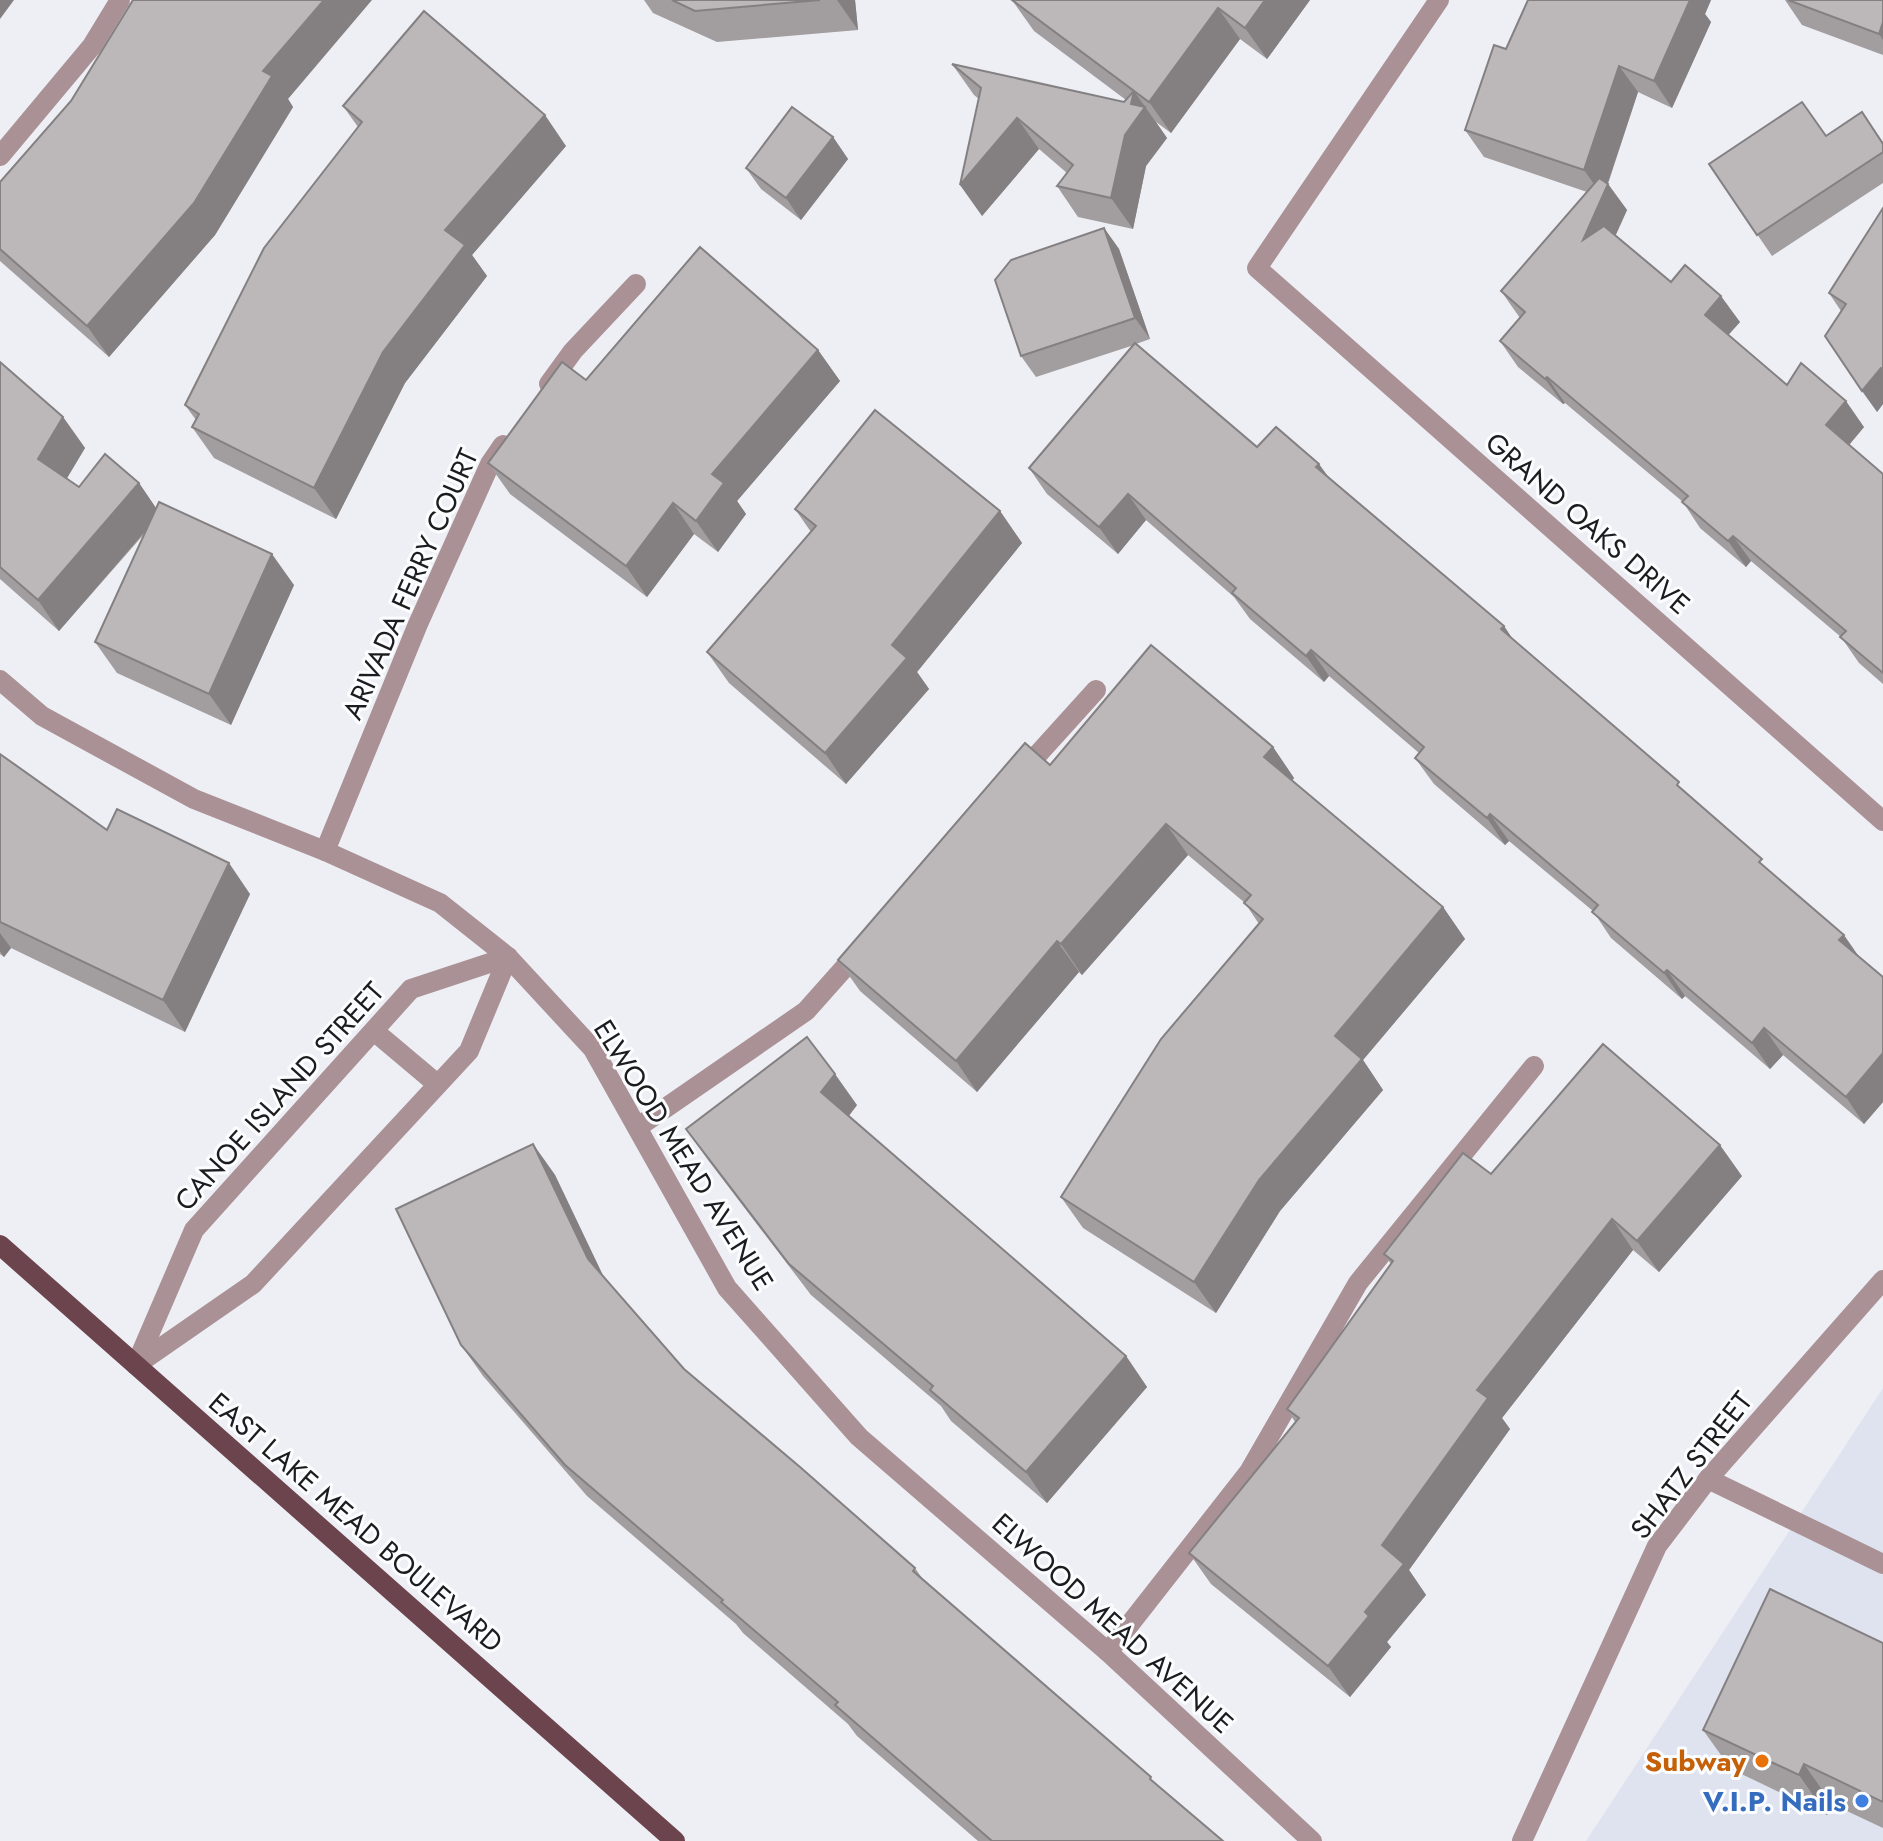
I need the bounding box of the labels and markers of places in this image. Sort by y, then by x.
place label: Subway [1645,1741,1746,1782]
marker: Subway [1753,1752,1771,1770]
place label: V.I.P. Nails [1702,1781,1846,1822]
marker: V.I.P. Nails [1853,1792,1871,1810]

